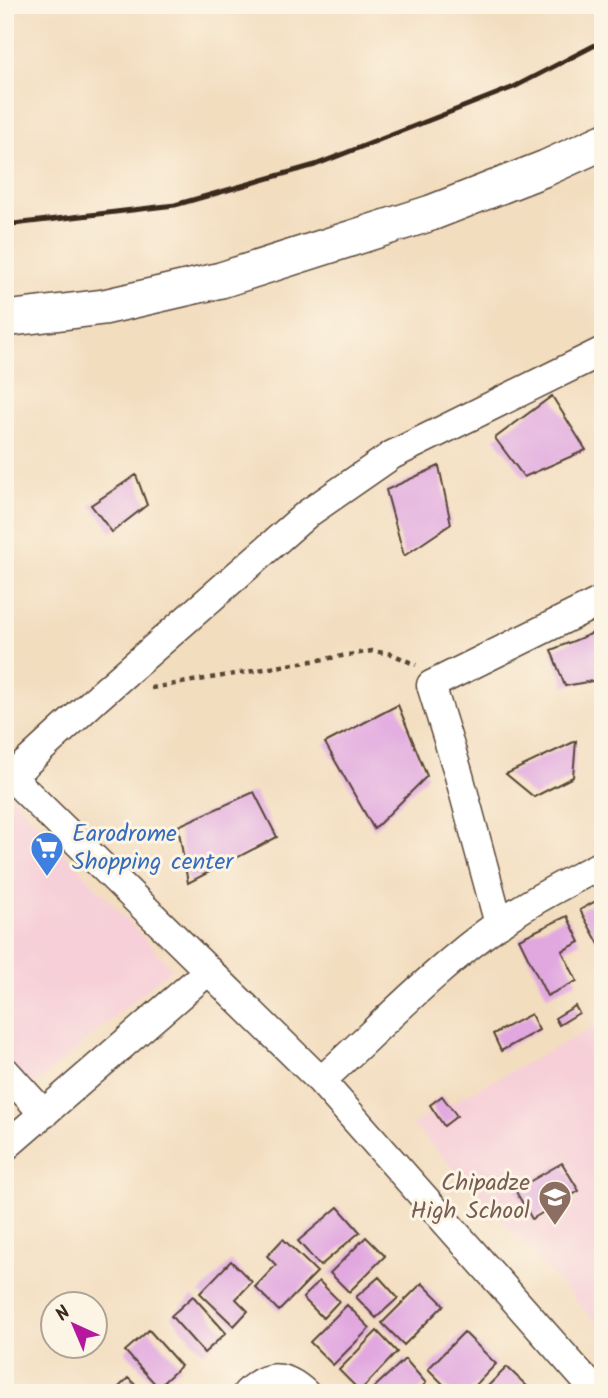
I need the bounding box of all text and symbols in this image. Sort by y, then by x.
place label: Earodrome Shopping center [72,815,235,882]
supermarket icon: Earodrome Shopping center [28,829,66,878]
place label: Chipadze High School [410,1164,530,1231]
school or university icon: Chipadze High School [536,1178,574,1227]
north arrow [38,1290,108,1360]
text: N [49,1299,78,1329]

